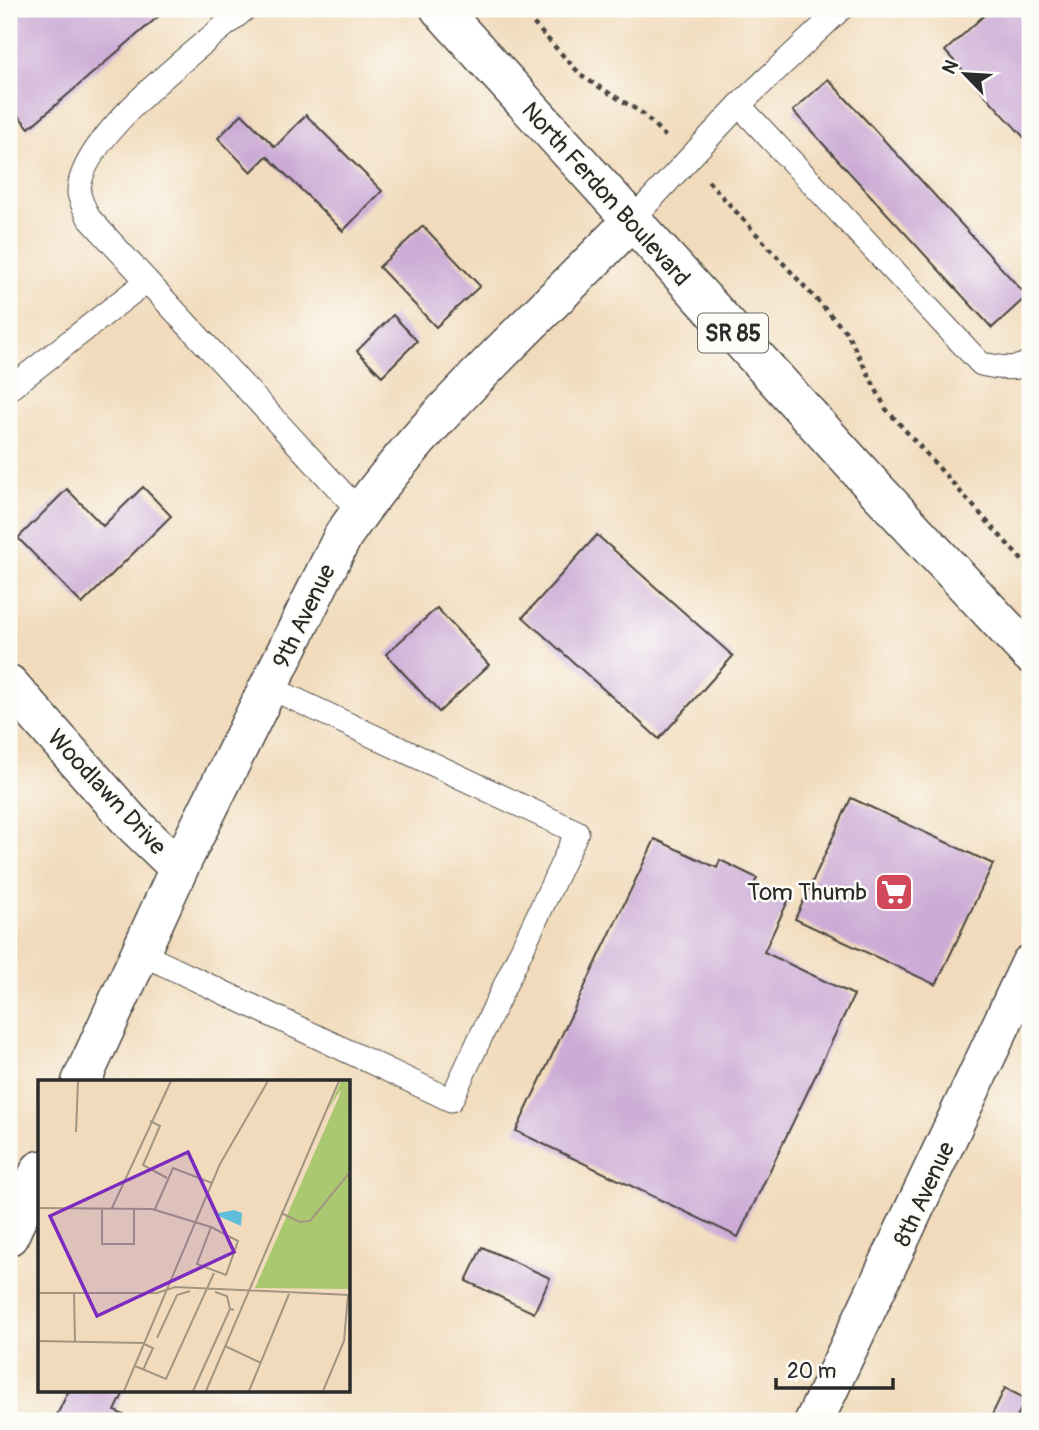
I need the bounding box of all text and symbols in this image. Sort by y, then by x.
north arrow [930,38,1000,108]
text: N [937,56,964,78]
street label: North Ferdon Boulevard [515,96,696,293]
road number: SR 85 [698,314,768,352]
street label: 9th Avenue [267,559,342,673]
street label: Woodlawn Drive [41,724,172,861]
supermarket icon: Tom Thumb [873,871,915,913]
place label: Tom Thumb [747,878,867,907]
inset map [38,1080,350,1392]
street label: 8th Avenue [888,1137,961,1251]
scale bar [776,1346,894,1390]
text: 20 m [787,1358,836,1385]

